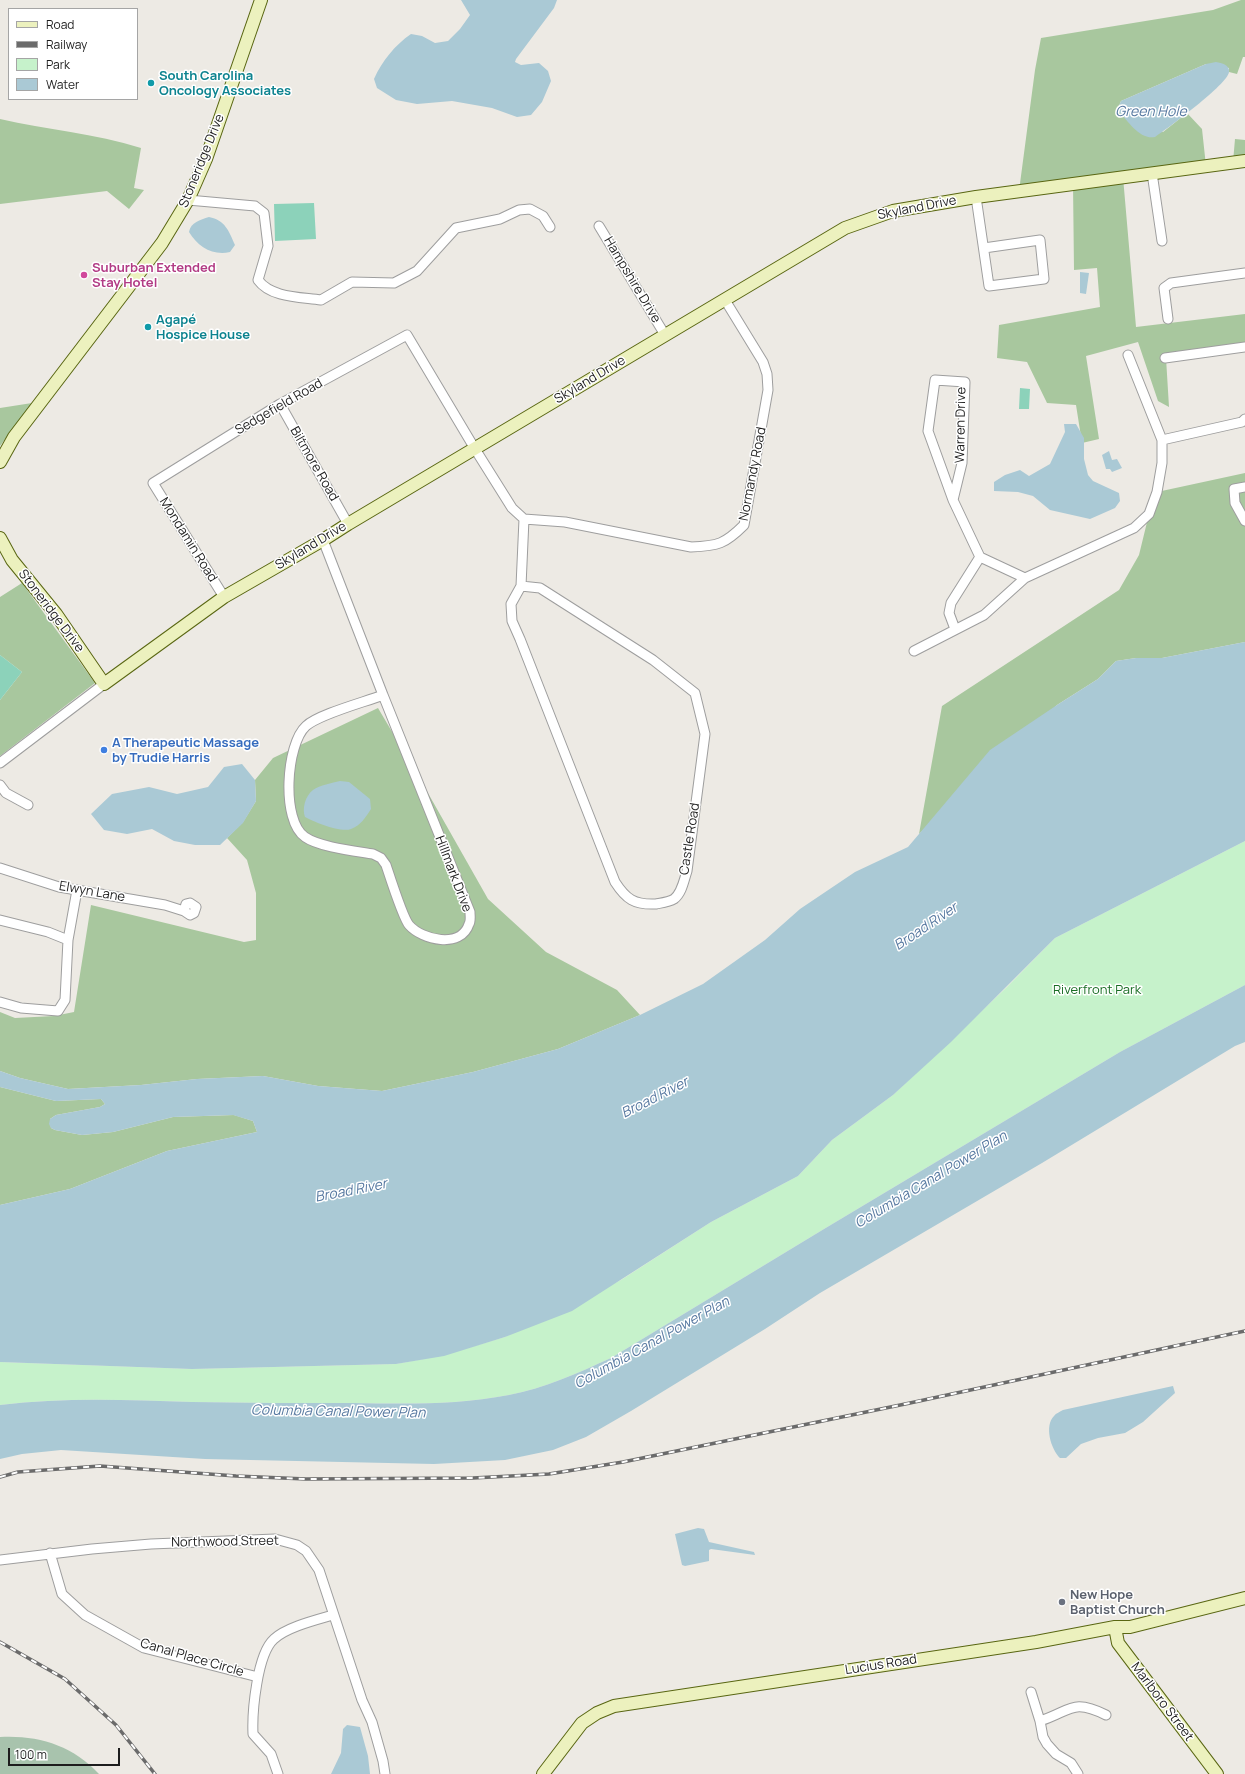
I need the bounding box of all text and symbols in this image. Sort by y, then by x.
legend [8,8,138,100]
text: Road [46,16,74,33]
text: Railway [46,36,87,53]
text: Park [46,56,70,73]
place label: South Carolina Oncology Associates [159,68,291,99]
text: Water [46,76,79,93]
marker: South Carolina Oncology Associates [146,78,156,88]
water label: Green Hole [1115,104,1187,120]
street label: Stoneridge Drive [176,112,228,210]
street label: Skyland Drive [876,193,958,223]
street label: Hampshire Drive [600,234,664,326]
place label: Suburban Extended Stay Hotel [92,260,216,291]
marker: Suburban Extended Stay Hotel [79,270,89,280]
place label: Agapé Hospice House [156,312,250,343]
marker: Agapé Hospice House [143,322,153,332]
street label: Skyland Drive [552,353,628,407]
street label: Sedgefield Road [233,376,325,438]
street label: Warren Drive [953,387,969,463]
street label: Biltmore Road [286,424,342,504]
street label: Normandy Road [736,426,770,522]
street label: Mondamin Road [156,495,220,585]
street label: Skyland Drive [273,519,349,573]
street label: Stoneridge Drive [15,567,87,655]
place label: A Therapeutic Massage by Trudie Harris [112,735,259,766]
marker: A Therapeutic Massage by Trudie Harris [99,745,109,755]
street label: Castle Road [677,802,703,876]
street label: Hillmark Drive [431,834,475,914]
street label: Elwyn Lane [58,879,126,905]
water label: Broad River [891,900,961,954]
park label: Riverfront Park [1053,982,1141,998]
water label: Broad River [619,1074,691,1122]
water label: Columbia Canal Power Plan [852,1128,1010,1232]
water label: Broad River [314,1176,388,1206]
water label: Columbia Canal Power Plan [572,1293,732,1393]
water label: Columbia Canal Power Plan [251,1402,425,1422]
street label: Northwood Street [171,1533,279,1551]
place label: New Hope Baptist Church [1070,1587,1165,1618]
marker: New Hope Baptist Church [1057,1597,1067,1607]
street label: Canal Place Circle [138,1636,246,1680]
street label: Lucius Road [844,1652,918,1678]
street label: Marlboro Street [1127,1660,1197,1744]
scale bar [10,1740,122,1766]
text: 100 m [15,1746,47,1763]

